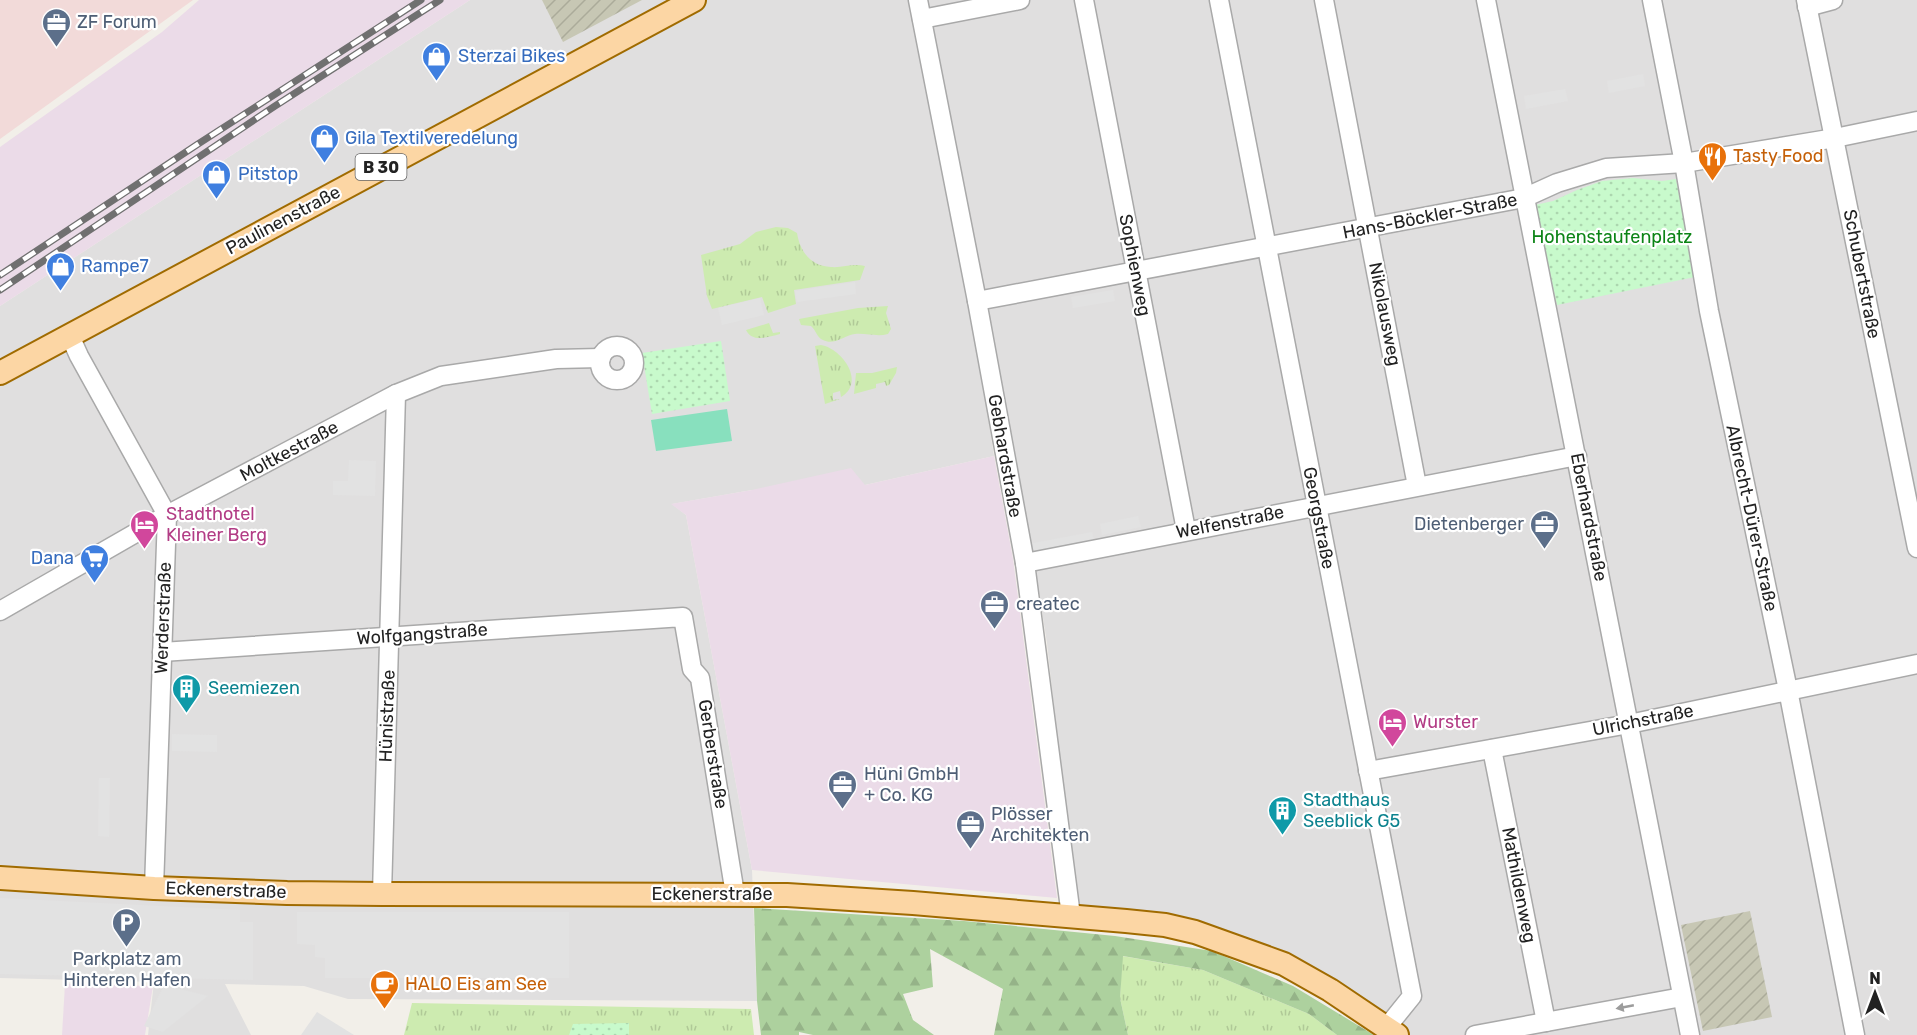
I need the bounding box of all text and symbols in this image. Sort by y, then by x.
office icon: ZF Forum [40,6,72,48]
place label: ZF Forum [77,11,157,33]
shop icon: Sterzai Bikes [421,40,453,82]
place label: Sterzai Bikes [458,45,566,67]
shop icon: Gila Textilveredelung [308,122,340,164]
place label: Gila Textilveredelung [345,127,518,149]
restaurant icon: Tasty Food [1696,140,1728,182]
place label: Tasty Food [1733,145,1823,167]
road number: B 30 [356,154,406,180]
shop icon: Pitstop [201,158,233,200]
place label: Pitstop [238,163,298,185]
street label: Paulinenstraße [222,181,344,259]
street label: Hans-Böckler-Straße [1341,188,1519,244]
street label: Schubertstraße [1839,208,1885,340]
street label: Sophienweg [1114,212,1156,318]
park label: Hohenstaufenplatz [1531,226,1693,248]
shop icon: Rampe7 [44,250,76,292]
place label: Rampe7 [81,255,149,277]
street label: Nikolausweg [1364,260,1406,368]
street label: Gebhardstraße [983,393,1027,519]
street label: Moltkestraße [236,416,342,486]
street label: Albrecht-Dürer-Straße [1721,423,1783,613]
street label: Eberhardstraße [1566,451,1612,583]
street label: Georgstraße [1298,465,1340,571]
street label: Welfenstraße [1174,501,1286,543]
place label: Stadthotel Kleiner Berg [166,503,267,546]
hotel icon: Stadthotel Kleiner Berg [129,508,161,550]
office icon: Dietenberger [1529,508,1561,550]
place label: Dietenberger [1414,513,1524,535]
supermarket icon: Dana [79,542,111,584]
place label: Dana [31,547,74,569]
street label: Werderstraße [150,562,176,674]
office icon: createc [979,588,1011,630]
place label: createc [1016,593,1080,615]
street label: Wolfgangstraße [356,618,488,650]
street label: Hünistraße [374,669,400,763]
building icon: Seemiezen [171,672,203,714]
place label: Seemiezen [208,677,300,699]
street label: Gerberstraße [694,698,732,810]
street label: Ulrichstraße [1591,699,1695,741]
hotel icon: Wurster [1376,706,1408,748]
place label: Wurster [1413,711,1478,733]
place label: Hüni GmbH + Co. KG [864,763,959,806]
office icon: Hüni GmbH + Co. KG [827,768,859,810]
place label: Stadthaus Seeblick G5 [1303,789,1400,832]
building icon: Stadthaus Seeblick G5 [1266,794,1298,836]
place label: Plösser Architekten [991,803,1089,846]
office icon: Plösser Architekten [954,808,986,850]
street label: Mathildenweg [1497,825,1541,945]
street label: Eckenerstraße [165,877,287,903]
street label: Eckenerstraße [651,883,773,905]
parking icon: Parkplatz am Hinteren Hafen [111,906,143,948]
place label: Parkplatz am Hinteren Hafen [63,948,191,991]
north arrow [1845,963,1905,1023]
cafe icon: HALO Eis am See [368,968,400,1010]
text: N [1869,969,1881,988]
place label: HALO Eis am See [405,973,547,995]
one-way arrow [1615,1003,1634,1012]

